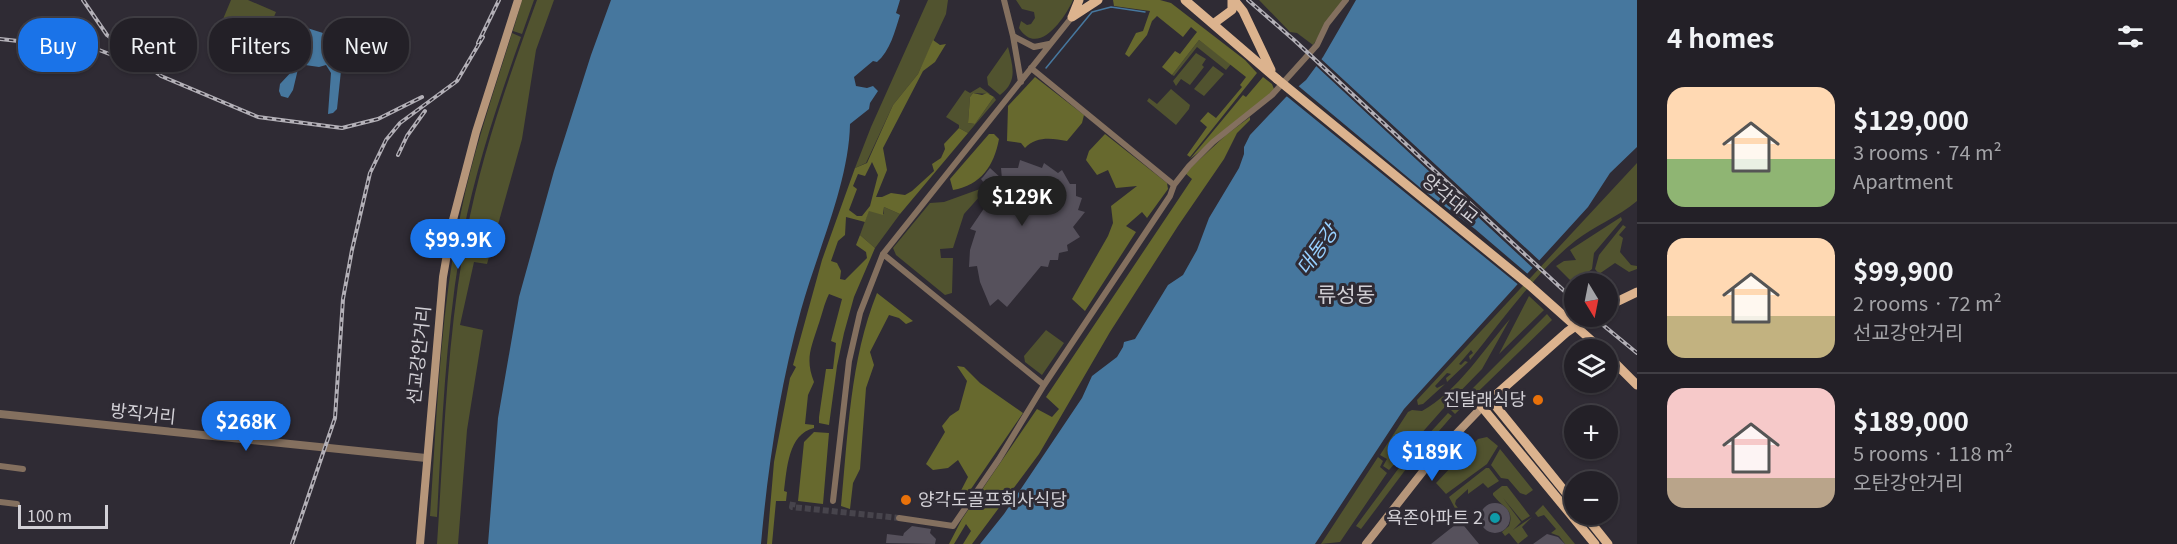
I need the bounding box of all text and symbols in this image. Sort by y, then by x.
chip: Buy [18,18,98,72]
chip: Rent [110,18,197,72]
chip: Filters [209,18,311,72]
chip: New [323,18,409,72]
text: 4 homes [1667,18,1774,55]
icon: filters [2114,20,2147,53]
text: $129,000 [1853,100,1969,137]
icon: home [1715,111,1787,183]
text: 3 rooms · 74 m² [1853,137,2002,166]
street label: 양각대교 [1417,166,1485,228]
text: Apartment [1853,166,1953,195]
pin: $129K [980,176,1064,227]
text: $129K [992,181,1052,210]
water label: 대동강 [1288,216,1345,280]
pin: $99.9K [409,219,507,270]
text: $99.9K [424,224,492,253]
text: $99,900 [1853,251,1954,288]
icon: home [1715,262,1787,334]
north arrow [1564,273,1618,327]
map controls [1564,273,1618,525]
district label: 류성동 [1317,278,1375,308]
text: 2 rooms · 72 m² [1853,288,2002,317]
street label: 선교강안거리 [399,304,435,406]
text: 선교강안거리 [1853,317,1963,346]
button: layers [1564,339,1618,393]
place label: 진달래식당 [1443,385,1526,411]
marker: 진달래식당 [1531,393,1545,407]
street label: 방직거리 [109,396,178,428]
pin: $268K [204,401,288,452]
text: $189,000 [1853,401,1969,438]
button: + [1564,405,1618,459]
text: $268K [216,406,276,435]
icon: home [1715,412,1787,484]
pin: $189K [1390,431,1474,482]
text: $189K [1402,436,1462,465]
text: 5 rooms · 118 m² [1853,438,2013,467]
text: 오탄강안거리 [1853,467,1963,496]
button: − [1564,471,1618,525]
place label: 양각도골프회사식당 [918,485,1067,511]
marker: 양각도골프회사식당 [899,493,913,507]
scale bar [18,502,108,530]
text: 100 m [27,503,72,527]
place label: 욕존아파트 2 [1386,503,1483,529]
marker: 욕존아파트 2 [1488,511,1502,525]

